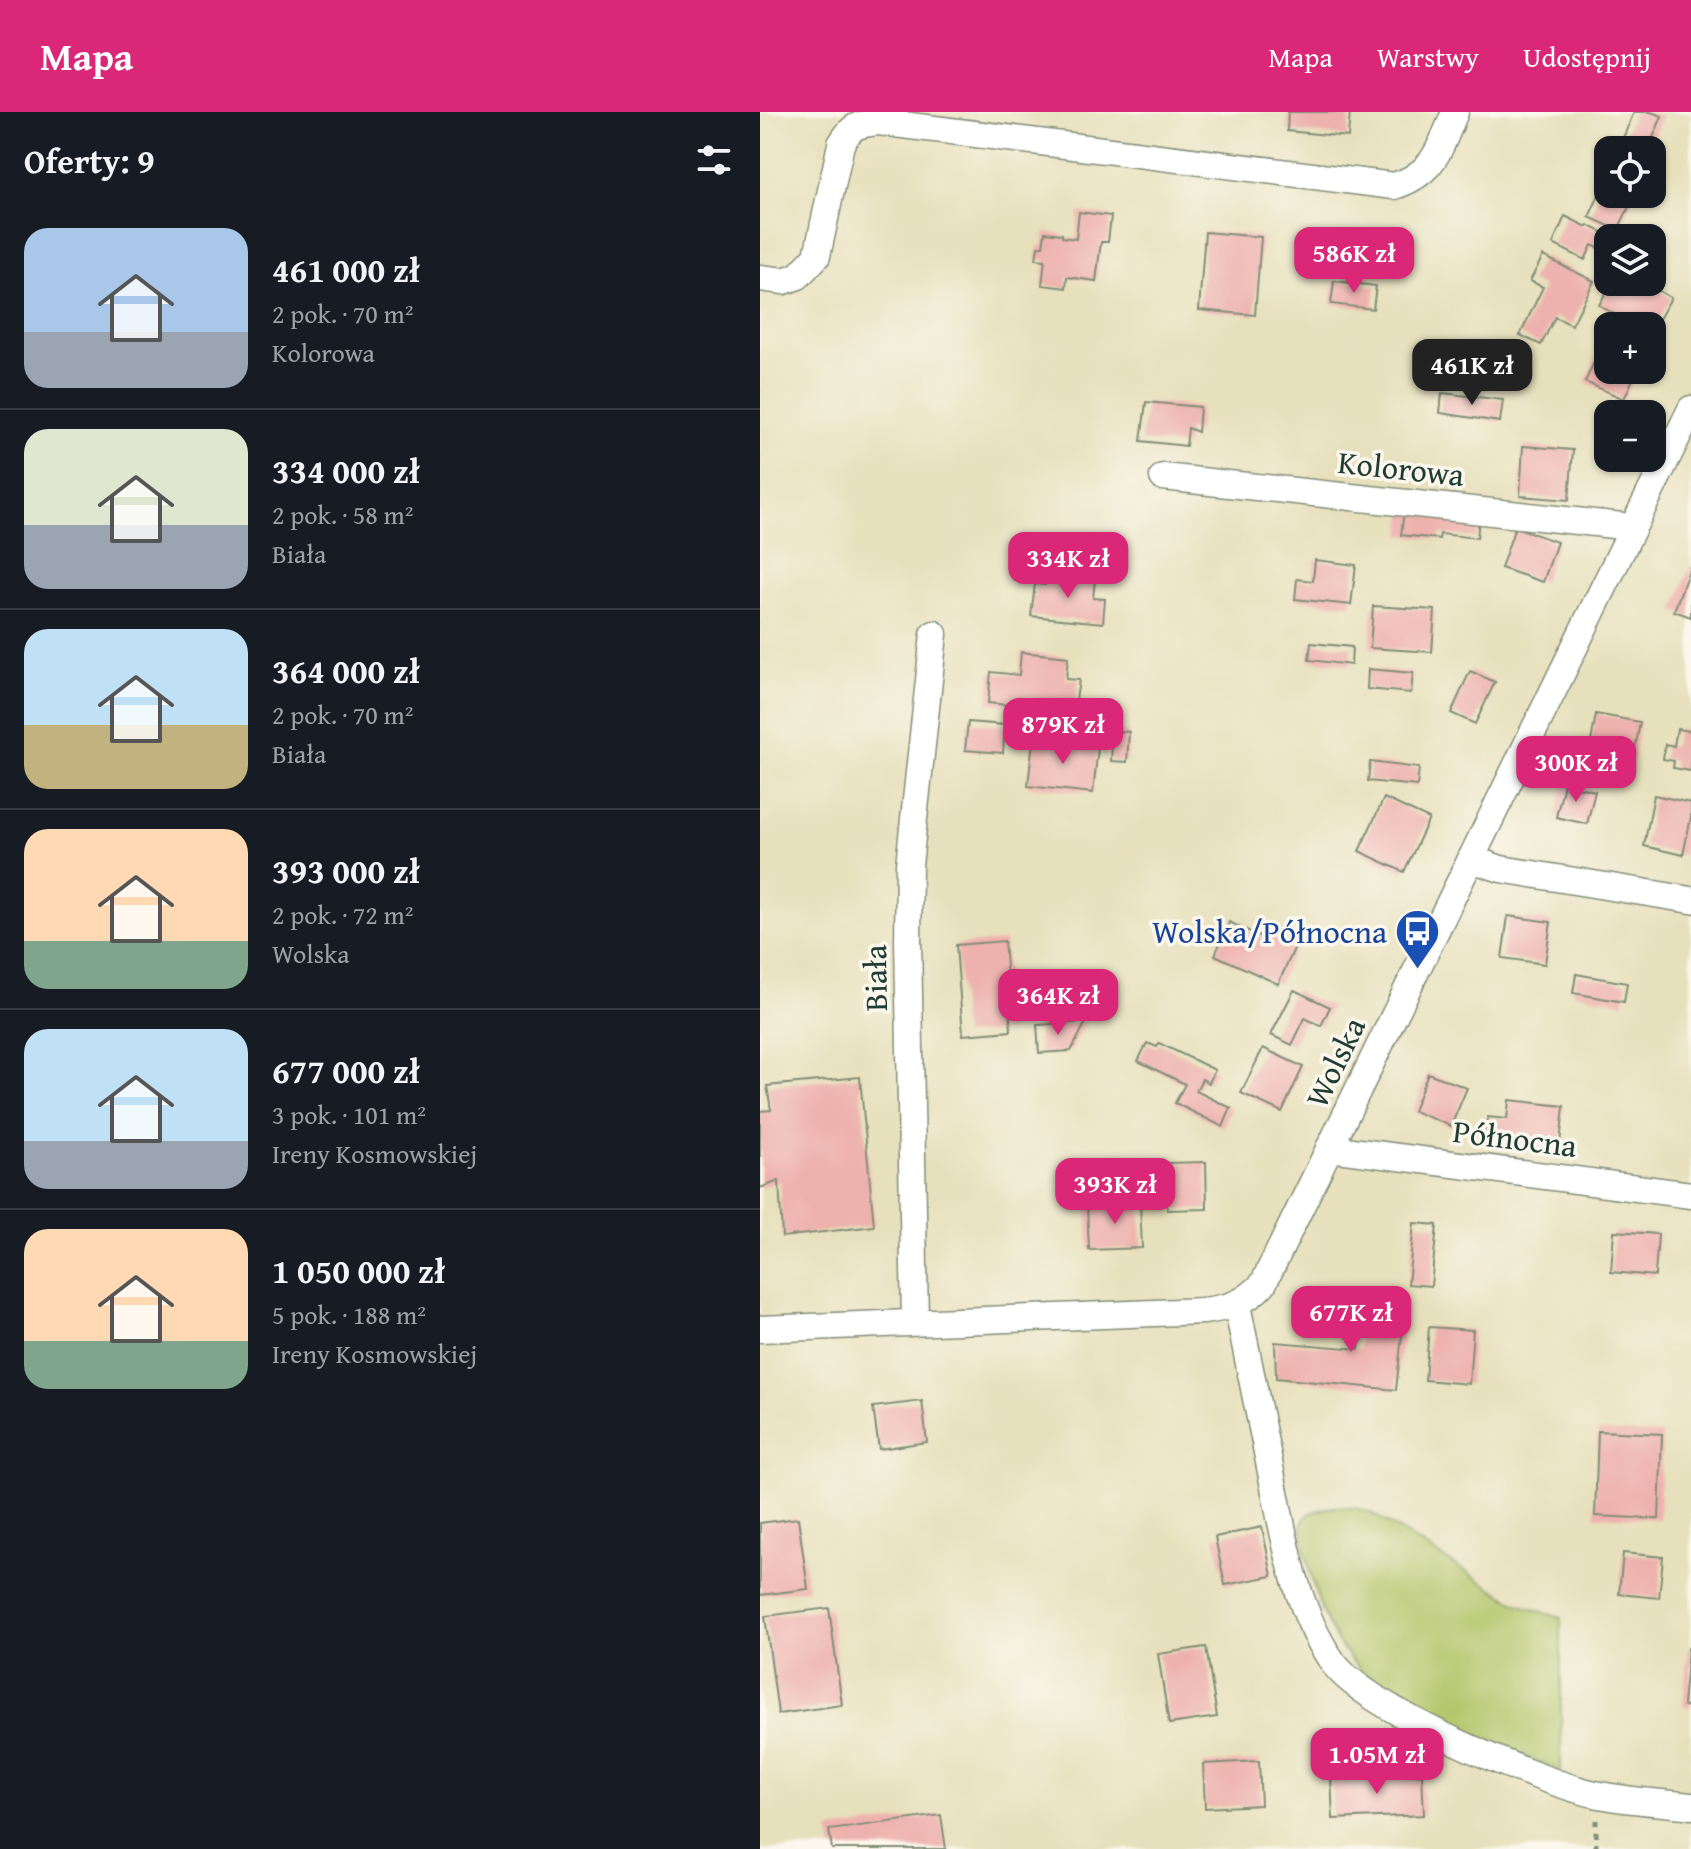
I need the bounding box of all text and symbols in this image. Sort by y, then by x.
text: Mapa [40,28,133,84]
text: Mapa [1268,36,1333,77]
text: Warstwy [1377,36,1479,77]
text: Udostępnij [1523,36,1651,77]
text: Oferty: 9 [24,136,155,185]
map controls [1594,136,1666,472]
button: locate [1594,136,1666,208]
icon: filters [692,138,736,182]
button: layers [1594,224,1666,296]
pin: 586K zł [1280,227,1428,295]
text: 586K zł [1312,233,1396,272]
text: 461 000 zł [272,245,420,294]
icon: home [88,260,184,356]
text: 2 pok. · 70 m² [272,294,414,333]
button: + [1594,312,1666,384]
text: Kolorowa [272,333,375,372]
pin: 461K zł [1398,339,1546,407]
text: 461K zł [1430,345,1514,384]
button: − [1594,400,1666,472]
street label: Kolorowa [1336,438,1466,498]
text: 334 000 zł [272,446,420,495]
icon: home [88,461,184,557]
text: 2 pok. · 58 m² [272,495,414,534]
pin: 334K zł [994,532,1142,600]
text: Biała [272,534,326,573]
text: 334K zł [1026,538,1110,577]
text: 364 000 zł [272,646,420,695]
icon: home [88,661,184,757]
text: 2 pok. · 70 m² [272,695,414,734]
pin: 879K zł [989,698,1137,766]
text: 879K zł [1021,704,1105,743]
text: Biała [272,734,326,773]
pin: 300K zł [1502,736,1650,804]
text: 300K zł [1534,742,1618,781]
text: 393 000 zł [272,846,420,895]
icon: home [88,861,184,957]
text: 2 pok. · 72 m² [272,895,414,934]
bus stop icon: Wolska/Północna [1394,907,1442,970]
place label: Wolska/Północna [1152,908,1387,955]
text: Wolska [272,934,349,973]
street label: Biała [851,944,899,1012]
pin: 364K zł [984,969,1132,1037]
text: 364K zł [1016,975,1100,1014]
street label: Wolska [1293,1009,1377,1115]
text: 677 000 zł [272,1046,420,1095]
icon: home [88,1061,184,1157]
text: 3 pok. · 101 m² [272,1095,426,1134]
street label: Północna [1450,1107,1580,1169]
text: Ireny Kosmowskiej [272,1134,477,1173]
pin: 393K zł [1041,1158,1189,1226]
text: 393K zł [1073,1164,1157,1203]
text: 1 050 000 zł [272,1246,445,1295]
icon: home [88,1261,184,1357]
pin: 677K zł [1277,1286,1425,1354]
text: 677K zł [1309,1292,1393,1331]
text: 5 pok. · 188 m² [272,1295,426,1334]
text: Ireny Kosmowskiej [272,1334,477,1373]
pin: 1.05M zł [1294,1728,1460,1796]
text: 1.05M zł [1329,1734,1425,1773]

